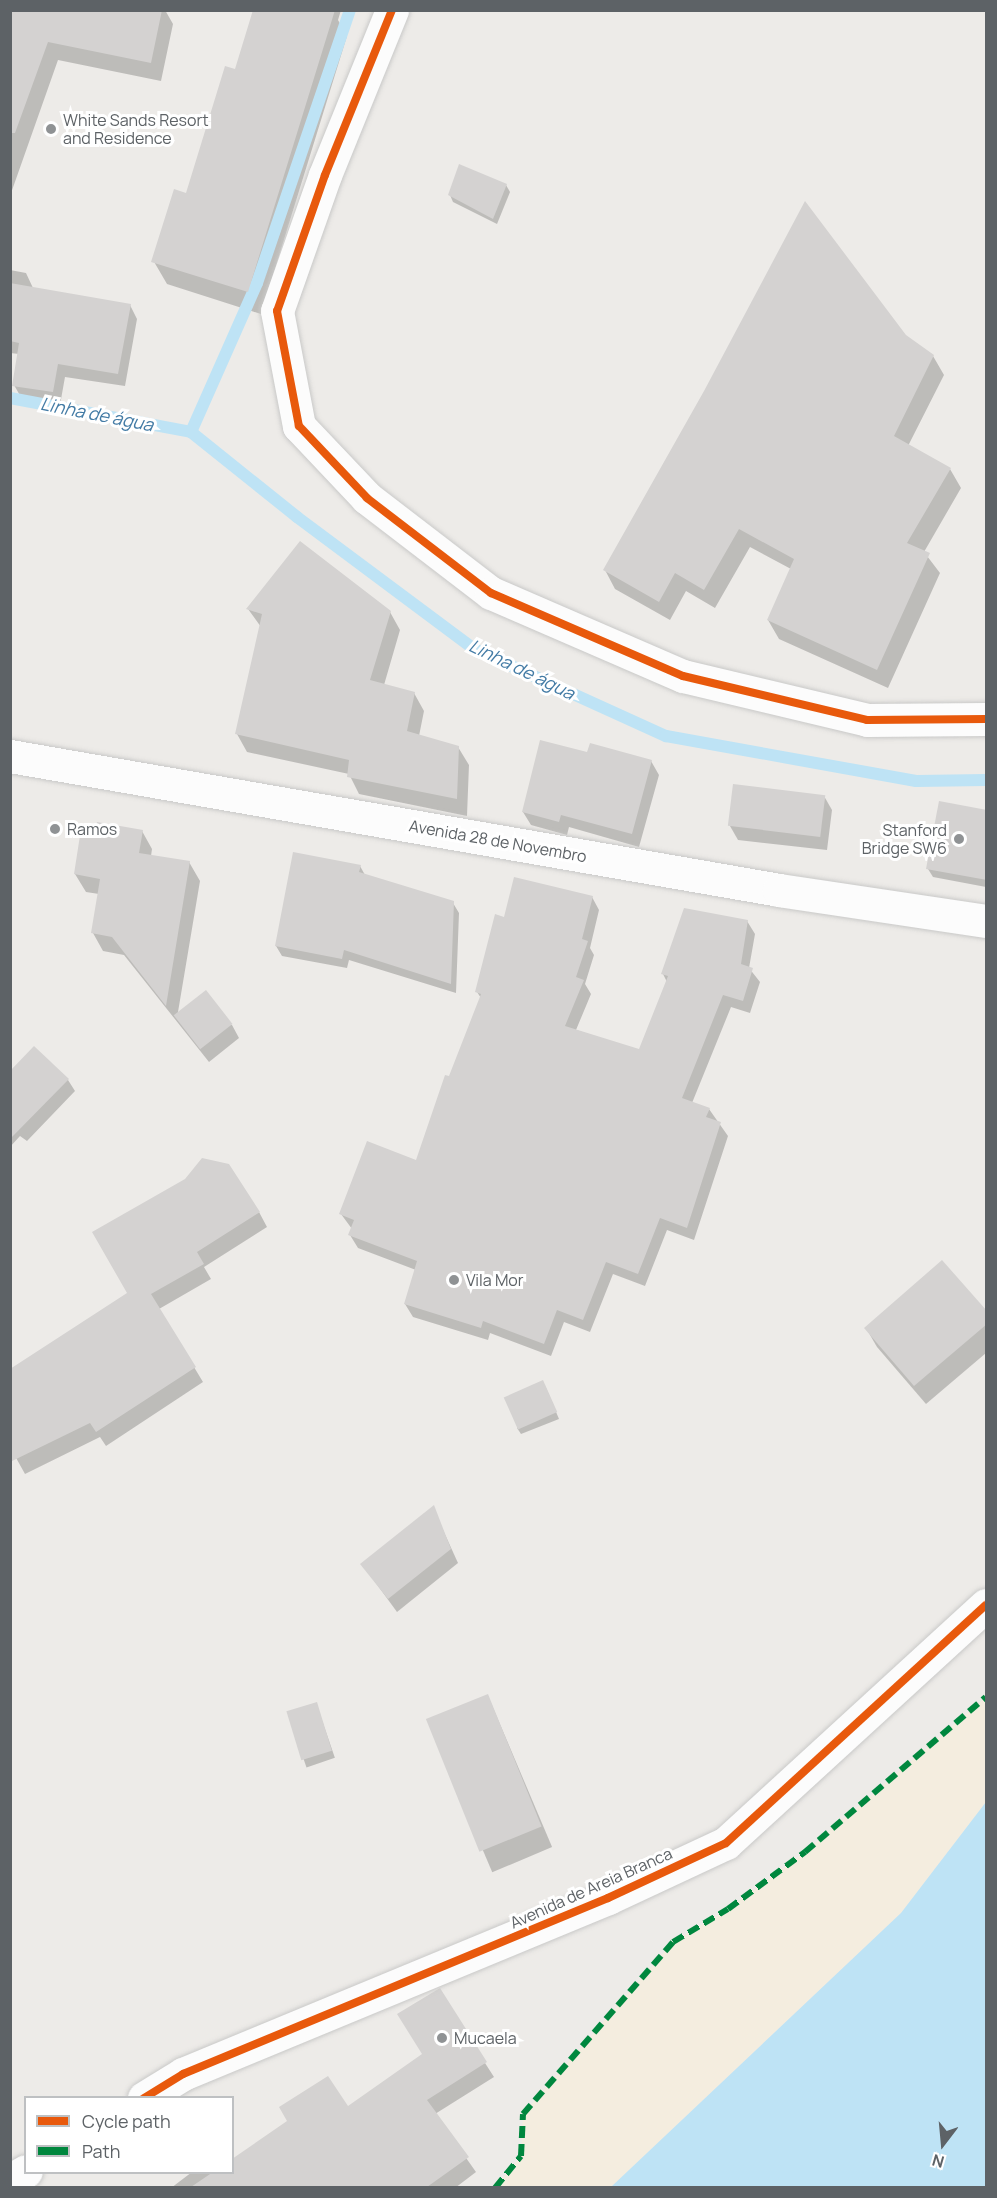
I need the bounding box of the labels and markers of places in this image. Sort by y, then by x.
place label: White Sands Resort and Residence [63,110,209,148]
marker: White Sands Resort and Residence [44,122,58,136]
place label: Ramos [67,819,117,839]
place label: Stanford Bridge SW6 [862,820,947,858]
marker: Ramos [48,822,62,836]
marker: Stanford Bridge SW6 [952,832,966,846]
place label: Vila Mor [466,1270,524,1290]
marker: Vila Mor [447,1273,461,1287]
place label: Mucaela [454,2028,517,2048]
marker: Mucaela [435,2031,449,2045]

